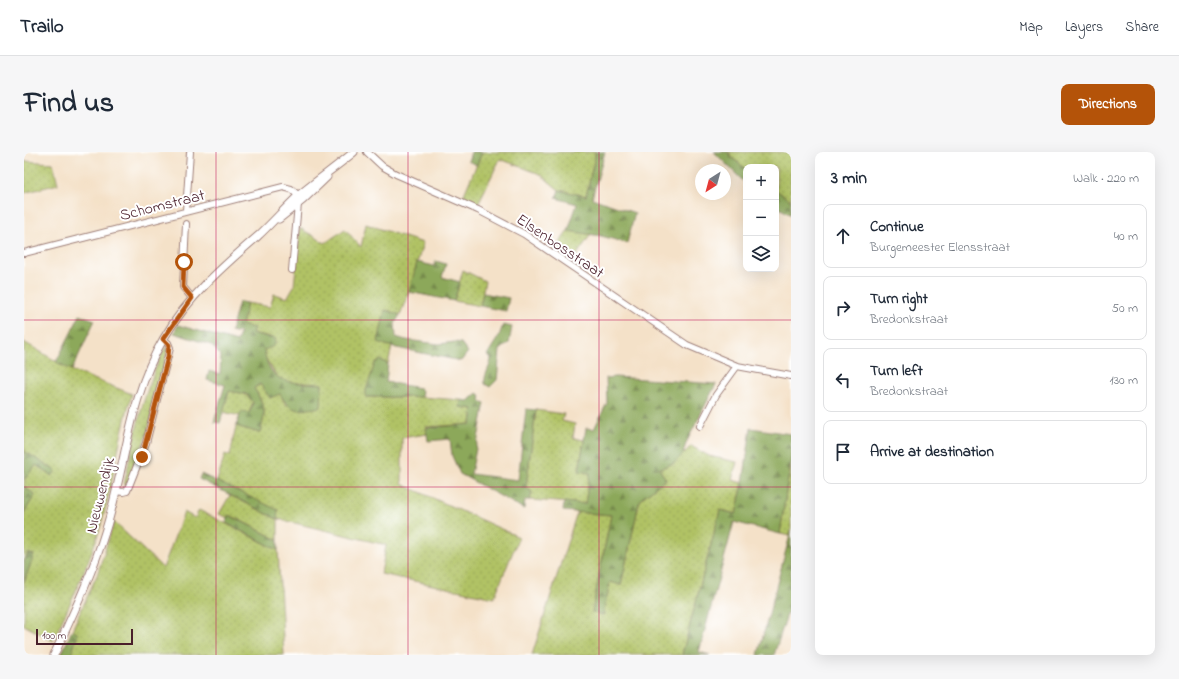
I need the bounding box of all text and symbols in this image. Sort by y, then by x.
text: Trailo [20,14,64,41]
text: Map [1019,17,1043,38]
text: Layers [1065,17,1103,38]
text: Share [1125,17,1159,38]
text: Find us [24,84,114,125]
button: Directions [1061,84,1155,125]
north arrow [695,164,731,200]
map controls [743,164,779,272]
button: + [743,164,779,200]
text: 3 min [831,166,867,191]
text: Walk · 220 m [1073,169,1139,188]
street label: Schomstraat [117,184,208,228]
button: − [743,200,779,236]
street label: Elsenbosstraat [511,208,609,285]
text: Continue [870,216,924,238]
icon: ahead [832,225,854,247]
text: 40 m [1114,227,1138,246]
button: layers [743,236,779,272]
text: Burgemeester Elensstraat [870,238,1010,257]
route start [175,253,193,271]
text: Turn right [870,288,928,310]
icon: right [832,297,854,319]
text: 50 m [1112,299,1138,318]
text: Bredonkstraat [870,310,948,329]
text: Turn left [870,360,923,382]
icon: left [832,369,854,391]
text: 130 m [1110,371,1138,390]
text: Bredonkstraat [870,382,948,401]
icon: arrive [832,441,854,463]
text: Arrive at destination [870,441,994,463]
route end [133,448,151,466]
street label: Nieuwendijk [80,454,122,536]
scale bar [36,627,133,646]
text: 100 m [42,628,66,644]

